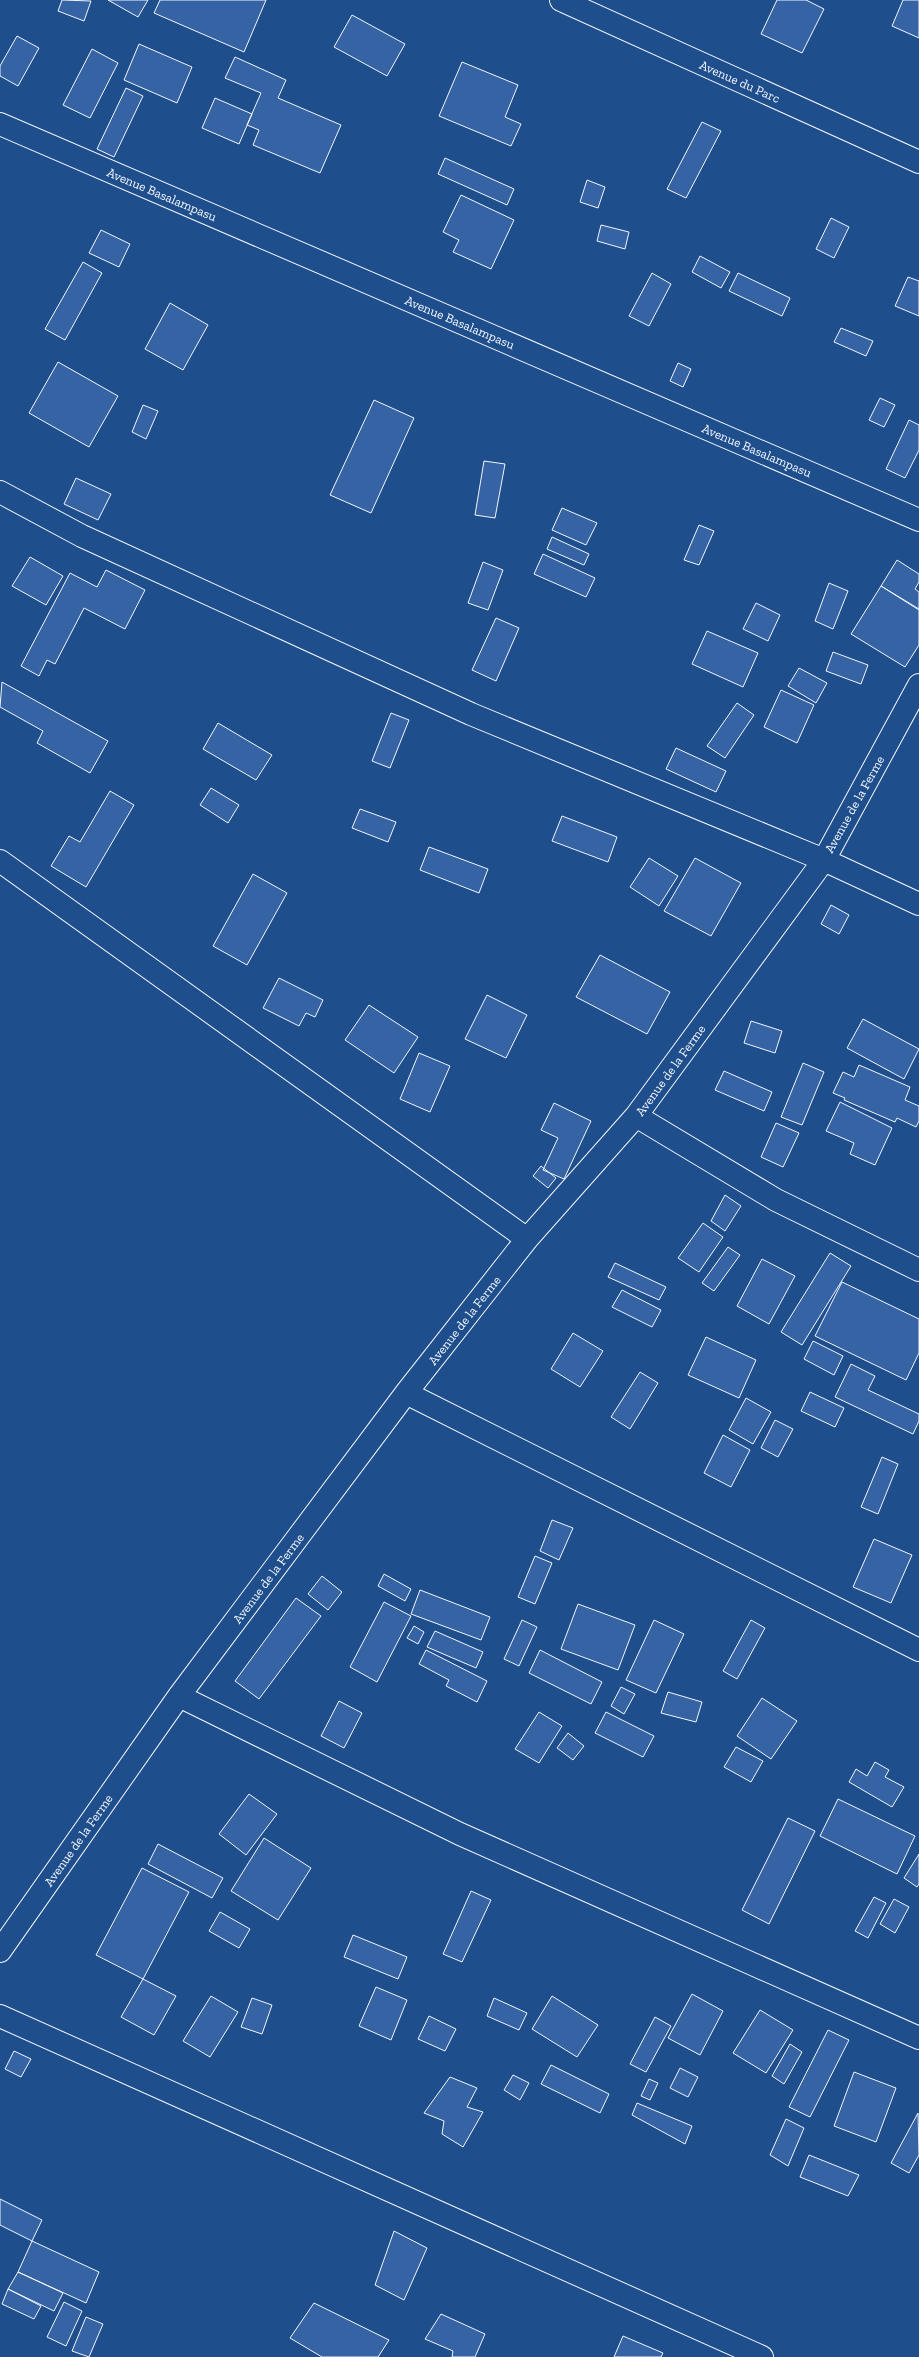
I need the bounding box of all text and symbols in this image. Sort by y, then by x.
street label: Avenue du Parc [697,57,782,106]
street label: Avenue Basalampasu [105,165,220,225]
street label: Avenue Basalampasu [403,293,518,353]
street label: Avenue Basalampasu [700,421,815,481]
street label: Avenue de la Ferme [821,753,887,856]
street label: Avenue de la Ferme [632,1022,708,1119]
street label: Avenue de la Ferme [425,1273,504,1368]
street label: Avenue de la Ferme [230,1530,307,1626]
street label: Avenue de la Ferme [41,1791,116,1889]

